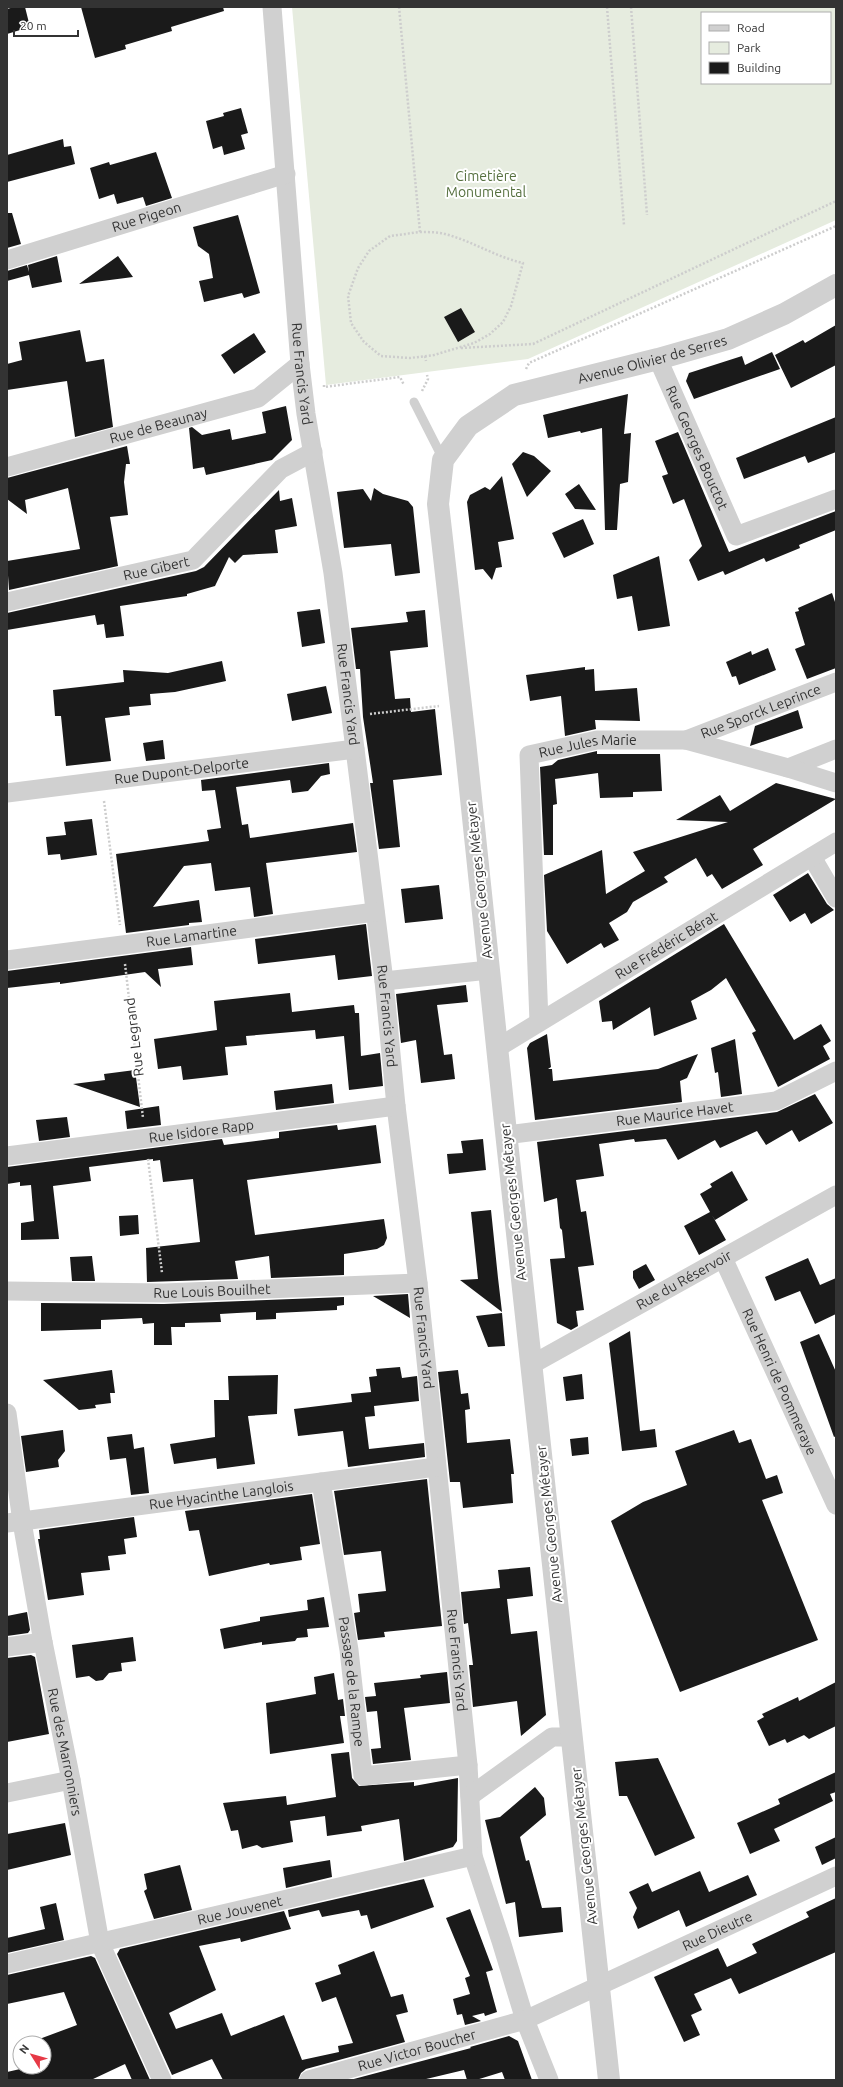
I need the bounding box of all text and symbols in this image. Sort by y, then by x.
scale bar [14,12,78,38]
legend [701,12,831,84]
text: 20 m [20,19,47,32]
text: Road [737,21,765,34]
text: Park [737,41,761,54]
text: Building [737,61,781,74]
park label: Cimetière Monumental [446,168,527,200]
street label: Rue Pigeon [110,199,183,235]
street label: Rue Francis Yard [289,322,316,426]
street label: Avenue Olivier de Serres [576,332,729,387]
street label: Rue Georges Bouctot [663,383,732,513]
street label: Rue de Beaunay [108,404,209,446]
street label: Rue Gibert [122,553,191,583]
street label: Rue Francis Yard [334,642,362,746]
street label: Rue Sporck Leprince [698,681,823,742]
street label: Rue Jules Marie [537,732,637,761]
street label: Rue Dupont-Delporte [113,754,250,787]
street label: Avenue Georges Métayer [463,800,495,960]
street label: Rue Frédéric Bérat [612,908,721,982]
street label: Rue Lamartine [145,922,238,950]
street label: Rue Francis Yard [374,964,400,1068]
street label: Rue Legrand [121,997,147,1077]
street label: Rue Maurice Havet [615,1098,735,1129]
street label: Rue Isidore Rapp [148,1116,255,1146]
street label: Avenue Georges Métayer [497,1122,529,1282]
street label: Rue du Réservoir [633,1246,735,1313]
street label: Rue Louis Bouilhet [153,1281,271,1301]
street label: Rue Francis Yard [410,1286,437,1390]
street label: Rue Henri de Pommeraye [739,1306,820,1458]
street label: Avenue Georges Métayer [533,1444,565,1604]
street label: Rue Hyacinthe Langlois [148,1478,294,1512]
street label: Rue Francis Yard [444,1608,470,1712]
street label: Passage de la Rampe [336,1615,368,1747]
street label: Rue des Marronniers [45,1687,85,1817]
street label: Avenue Georges Métayer [568,1766,600,1926]
street label: Rue Jouvenet [196,1892,284,1928]
street label: Rue Dieutre [680,1908,755,1954]
street label: Rue Victor Boucher [356,2026,478,2074]
north arrow [12,2035,52,2075]
text: N [17,2042,31,2056]

